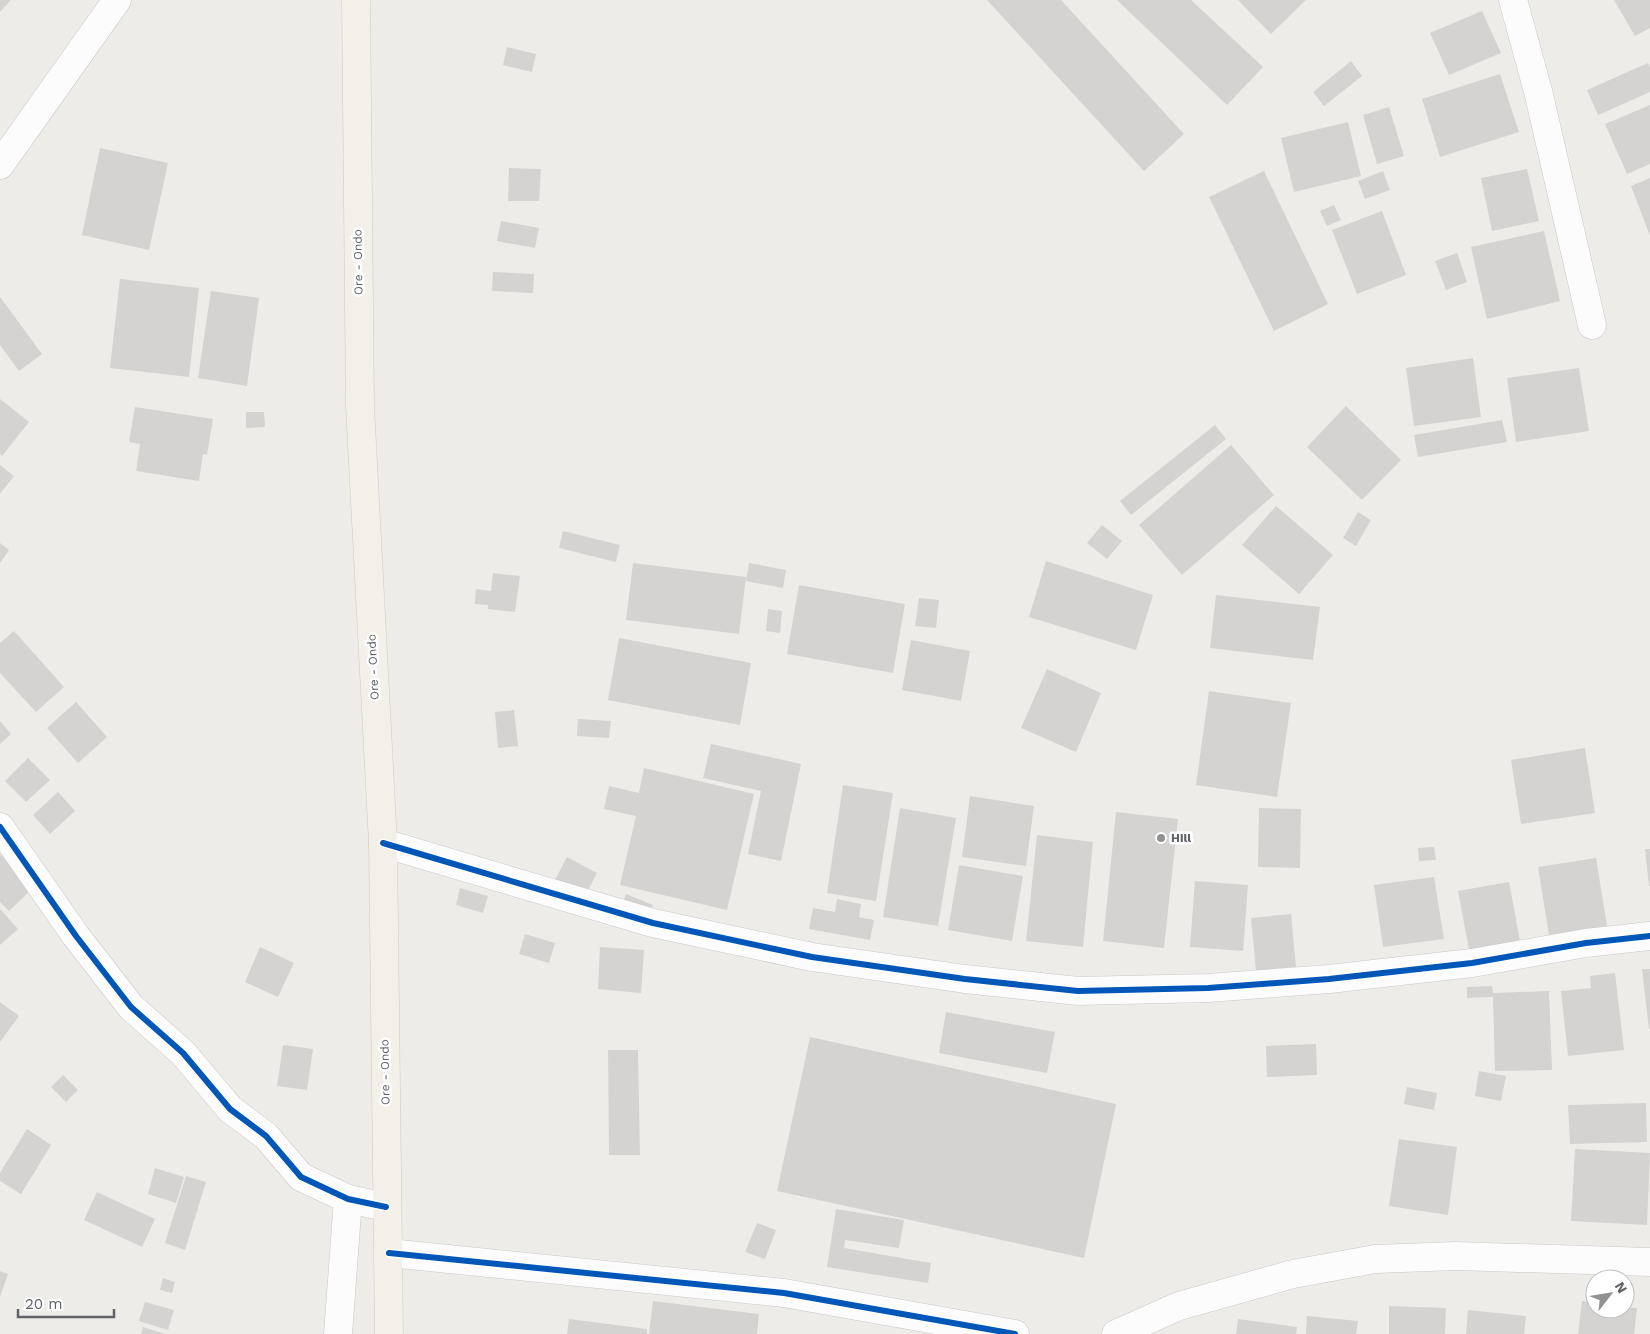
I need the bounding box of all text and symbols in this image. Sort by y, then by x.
street label: Ore - Ondo [350,229,366,295]
street label: Ore - Ondo [364,634,382,700]
place label: Hill [1171,831,1191,845]
marker: Hill [1155,832,1167,844]
street label: Ore - Ondo [377,1039,393,1105]
north arrow [1585,1269,1635,1319]
text: N [1612,1279,1631,1296]
scale bar [18,1286,114,1318]
text: 20 m [25,1295,63,1313]

